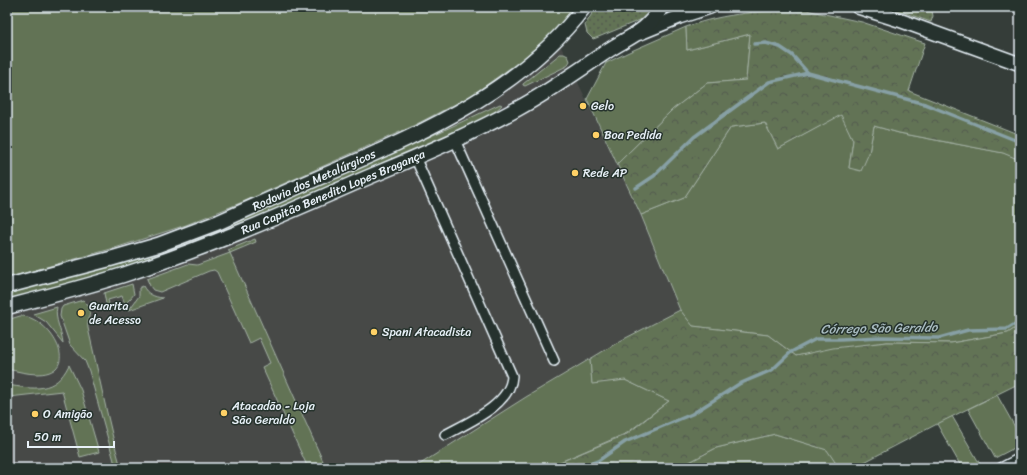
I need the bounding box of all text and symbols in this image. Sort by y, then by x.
place label: Gelo [591,95,614,117]
marker: Gelo [578,101,588,111]
place label: Boa Pedida [604,124,663,146]
marker: Boa Pedida [591,130,601,140]
street label: Rua Capitão Benedito Lopes Bragança [237,143,430,241]
street label: Rodovia dos Metalúrgicos [249,143,380,217]
place label: Rede AP [583,162,627,184]
marker: Rede AP [570,168,580,178]
place label: Guarita de Acesso [89,295,141,331]
marker: Guarita de Acesso [76,308,86,318]
water label: Córrego São Geraldo [820,315,939,341]
place label: Spani Atacadista [382,321,471,343]
marker: Spani Atacadista [369,327,379,337]
place label: Atacadão - Loja São Geraldo [231,395,316,431]
place label: O Amigão [43,403,92,425]
marker: Atacadão - Loja São Geraldo [219,408,229,418]
marker: O Amigão [30,409,40,419]
scale bar [28,423,114,449]
text: 50 m [34,426,61,448]

